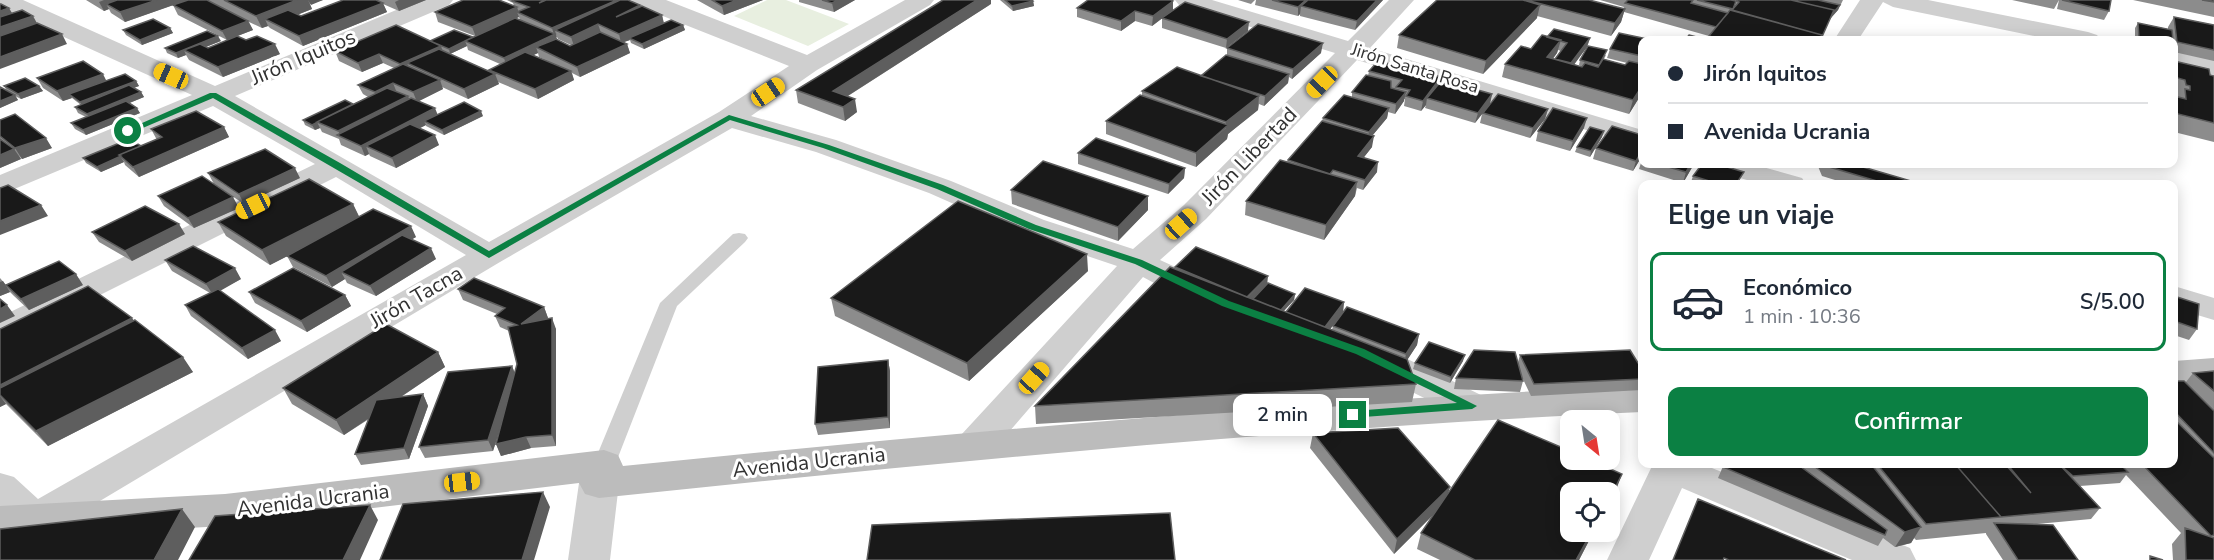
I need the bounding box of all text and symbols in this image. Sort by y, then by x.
street label: Jirón Iquitos [245,22,360,92]
street label: Jirón Santa Rosa [1347,37,1482,99]
text: Jirón Iquitos [1704,59,1827,89]
car [151,60,191,92]
car [1303,63,1341,101]
car [748,74,788,110]
street label: Jirón Libertad [1194,101,1303,212]
route start [114,117,141,144]
text: Avenida Ucrania [1704,117,1870,147]
car [233,190,273,222]
text: Elige un viaje [1668,197,1834,234]
car [1162,205,1200,243]
street label: Jirón Tacna [364,259,468,335]
text: Económico [1743,273,1852,303]
icon: car [1671,275,1725,329]
text: S/5.00 [2080,287,2145,317]
text: 1 min · 10:36 [1743,303,1861,330]
car [1015,359,1053,397]
button: Confirmar [1668,387,2148,456]
callout: 2 min [1233,394,1332,436]
text: 2 min [1257,401,1308,428]
route end [1339,401,1366,428]
north arrow [1560,410,1620,470]
map controls [1560,410,1620,542]
street label: Avenida Ucrania [731,440,887,484]
car [443,471,481,493]
street label: Avenida Ucrania [235,477,391,523]
button: locate [1560,482,1620,542]

